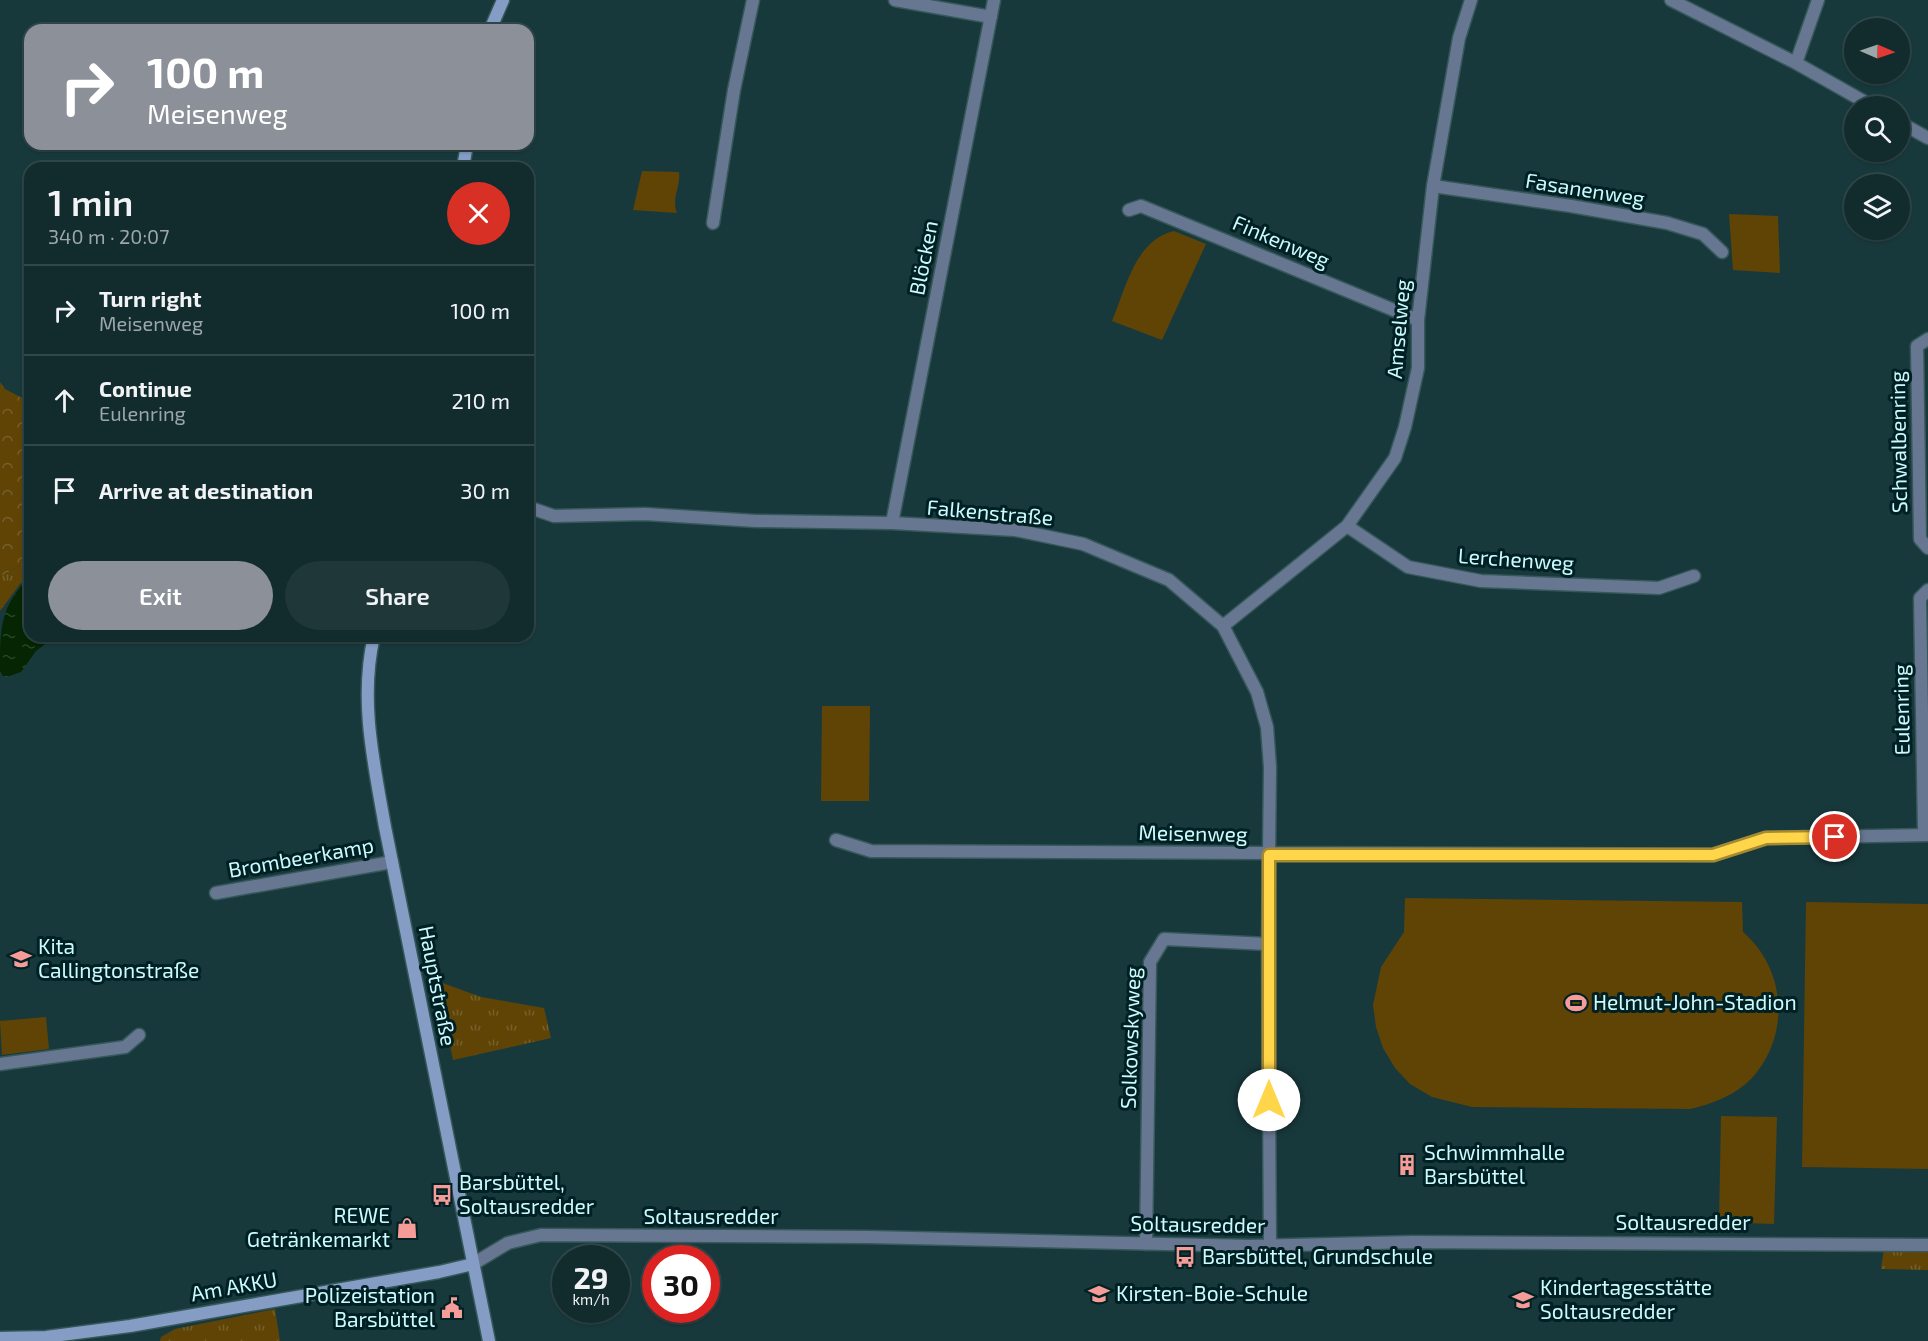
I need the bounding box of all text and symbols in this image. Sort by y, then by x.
north arrow [1844,18,1910,84]
map controls [1844,18,1910,240]
text: 100 m [147,46,264,96]
icon: right [48,48,126,126]
button: search [1844,96,1910,162]
text: Meisenweg [147,97,288,129]
street label: Fasanenweg [1524,167,1647,210]
button: layers [1844,174,1910,240]
text: 1 min [48,180,133,223]
button: close [447,182,510,245]
street label: Finkenweg [1229,209,1334,272]
street label: Blöcken [903,218,942,297]
text: 340 m · 20:07 [48,224,169,248]
street label: Amselweg [1381,278,1414,380]
text: Turn right [99,285,201,311]
icon: right [48,294,81,327]
text: 100 m [451,297,510,323]
text: Meisenweg [99,311,203,335]
street label: Schwalbenring [1884,370,1911,513]
text: Continue [99,375,192,401]
icon: ahead [48,384,81,417]
text: 210 m [451,387,510,413]
text: Eulenring [99,401,186,425]
icon: arrive [48,474,81,507]
text: Arrive at destination [99,477,313,503]
text: 30 m [460,477,510,503]
street label: Falkenstraße [926,494,1054,529]
street label: Lerchenweg [1457,542,1575,575]
button: Exit [48,561,273,630]
button: Share [285,561,510,630]
street label: Eulenring [1887,664,1914,756]
pin [1809,811,1860,862]
street label: Meisenweg [1138,819,1248,846]
icon: arrive [1818,820,1851,853]
street label: Brombeerkamp [226,831,375,882]
street label: Hauptstraße [415,924,462,1048]
place label: Kita Callingtonstraße [38,933,199,982]
school or university icon: Kita Callingtonstraße [9,947,33,971]
street label: Solkowskyweg [1115,966,1144,1109]
place label: Helmut-John-Stadion [1593,989,1797,1014]
sports icon: Helmut-John-Stadion [1564,991,1588,1015]
position arrow [1237,1068,1301,1132]
place label: Schwimmhalle Barsbüttel [1424,1139,1565,1188]
building icon: Schwimmhalle Barsbüttel [1395,1153,1419,1177]
place label: Barsbüttel, Soltausredder [459,1169,595,1218]
bus stop icon: Barsbüttel, Soltausredder [430,1183,454,1207]
place label: REWE Getränkemarkt [247,1202,390,1251]
street label: Soltausredder [643,1203,779,1228]
street label: Soltausredder [1615,1209,1751,1234]
street label: Soltausredder [1130,1210,1266,1237]
shop icon: REWE Getränkemarkt [395,1216,419,1240]
place label: Barsbüttel, Grundschule [1202,1243,1433,1268]
speed limit sign: 30 [642,1245,720,1323]
bus stop icon: Barsbüttel, Grundschule [1173,1245,1197,1269]
text: 29 [573,1259,609,1295]
street label: Am AKKU [188,1266,279,1305]
place label: Kindertagesstätte Soltausredder [1540,1274,1712,1323]
place label: Kirsten-Boie-Schule [1116,1280,1308,1305]
place label: Polizeistation Barsbüttel [305,1282,436,1331]
school or university icon: Kirsten-Boie-Schule [1087,1282,1111,1306]
school or university icon: Kindertagesstätte Soltausredder [1511,1288,1535,1312]
text: km/h [572,1290,610,1308]
public building icon: Polizeistation Barsbüttel [440,1296,464,1320]

